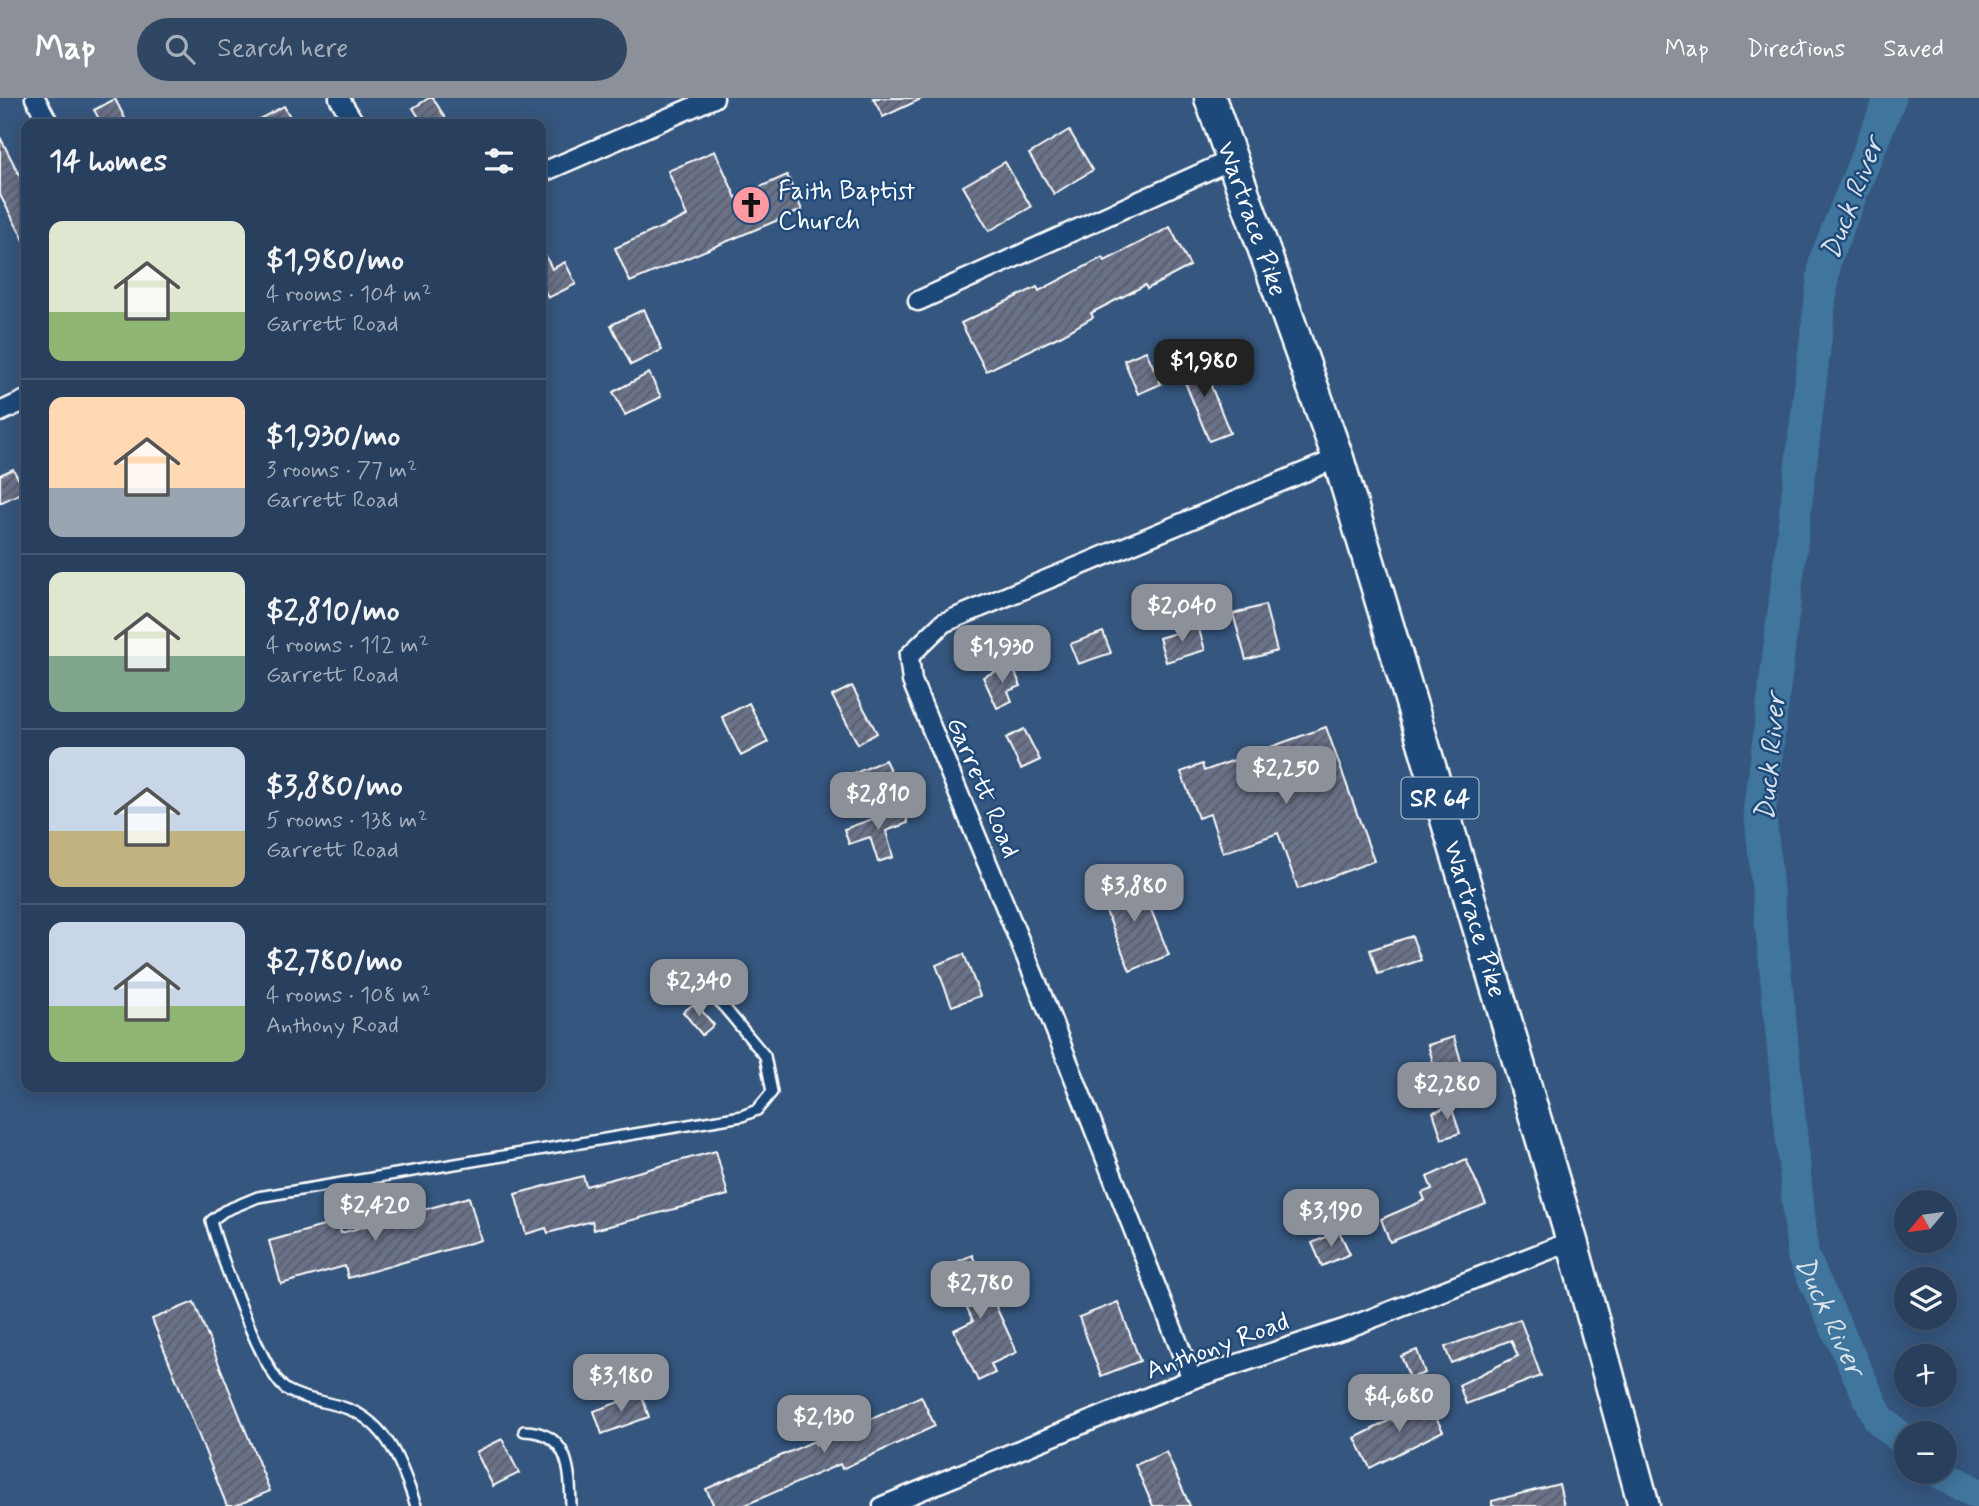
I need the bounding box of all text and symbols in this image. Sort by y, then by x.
search box [137,18,627,81]
text: Map [35,27,95,71]
icon: search [161,30,199,68]
text: Search here [217,32,348,66]
text: Map [1665,34,1709,65]
text: Directions [1747,34,1845,65]
text: Saved [1883,34,1944,65]
water label: Duck River [1813,129,1895,265]
street label: Wartrace Pike [1208,137,1294,301]
text: 14 homes [49,142,167,181]
icon: filters [480,142,518,180]
place label: Faith Baptist Church [778,175,915,239]
church icon: Faith Baptist Church [730,184,772,226]
text: $1,980/mo [266,241,404,280]
icon: home [105,249,189,333]
text: 4 rooms · 104 m² [266,280,432,310]
text: Garrett Road [266,310,399,340]
pin: $1,980 [1147,340,1261,399]
text: $1,980 [1170,347,1238,377]
text: $1,930/mo [266,417,400,456]
icon: home [105,425,189,509]
text: 3 rooms · 77 m² [266,456,417,486]
text: Garrett Road [266,486,399,516]
pin: $2,040 [1125,584,1239,644]
text: $2,810/mo [266,592,400,631]
text: $2,040 [1147,592,1217,622]
icon: home [105,600,189,684]
pin: $1,930 [945,626,1059,685]
text: 4 rooms · 112 m² [266,631,429,661]
text: $1,930 [970,633,1034,663]
text: Garrett Road [266,661,399,691]
water label: Duck River [1747,688,1796,823]
street label: Garrett Road [937,712,1027,863]
pin: $2,250 [1229,746,1343,806]
text: $2,250 [1252,754,1320,784]
text: $3,880/mo [266,767,403,806]
pin: $2,810 [821,772,935,832]
icon: home [105,775,189,859]
road number: SR 64 [1402,778,1478,818]
text: $2,810 [846,780,910,810]
text: 5 rooms · 138 m² [266,806,428,836]
text: Garrett Road [266,836,399,866]
street label: Wartrace Pike [1434,837,1513,1002]
pin: $3,880 [1077,864,1191,924]
text: $3,880 [1101,872,1167,902]
text: $2,780/mo [266,942,403,981]
icon: home [105,950,189,1034]
pin: $2,340 [642,960,756,1019]
text: $2,340 [666,967,732,997]
text: 4 rooms · 108 m² [266,981,431,1011]
text: Anthony Road [266,1011,399,1041]
pin: $2,280 [1390,1062,1504,1122]
text: $2,280 [1413,1070,1481,1100]
pin: $2,420 [318,1184,432,1243]
pin: $3,190 [1274,1190,1388,1249]
north arrow [1894,1190,1956,1253]
map controls [1894,1190,1957,1484]
text: $2,420 [340,1191,410,1221]
text: $3,190 [1299,1197,1363,1227]
water label: Duck River [1785,1251,1874,1386]
pin: $2,780 [923,1262,1037,1321]
button: layers [1894,1267,1957,1330]
text: $2,780 [947,1269,1013,1299]
street label: Anthony Road [1141,1305,1294,1389]
button: + [1894,1344,1957,1407]
pin: $3,180 [564,1354,678,1414]
text: $3,180 [589,1362,653,1392]
pin: $4,680 [1342,1374,1456,1434]
text: $4,680 [1364,1382,1434,1412]
pin: $2,130 [767,1396,881,1455]
text: $2,130 [793,1403,855,1433]
button: − [1894,1421,1957,1484]

